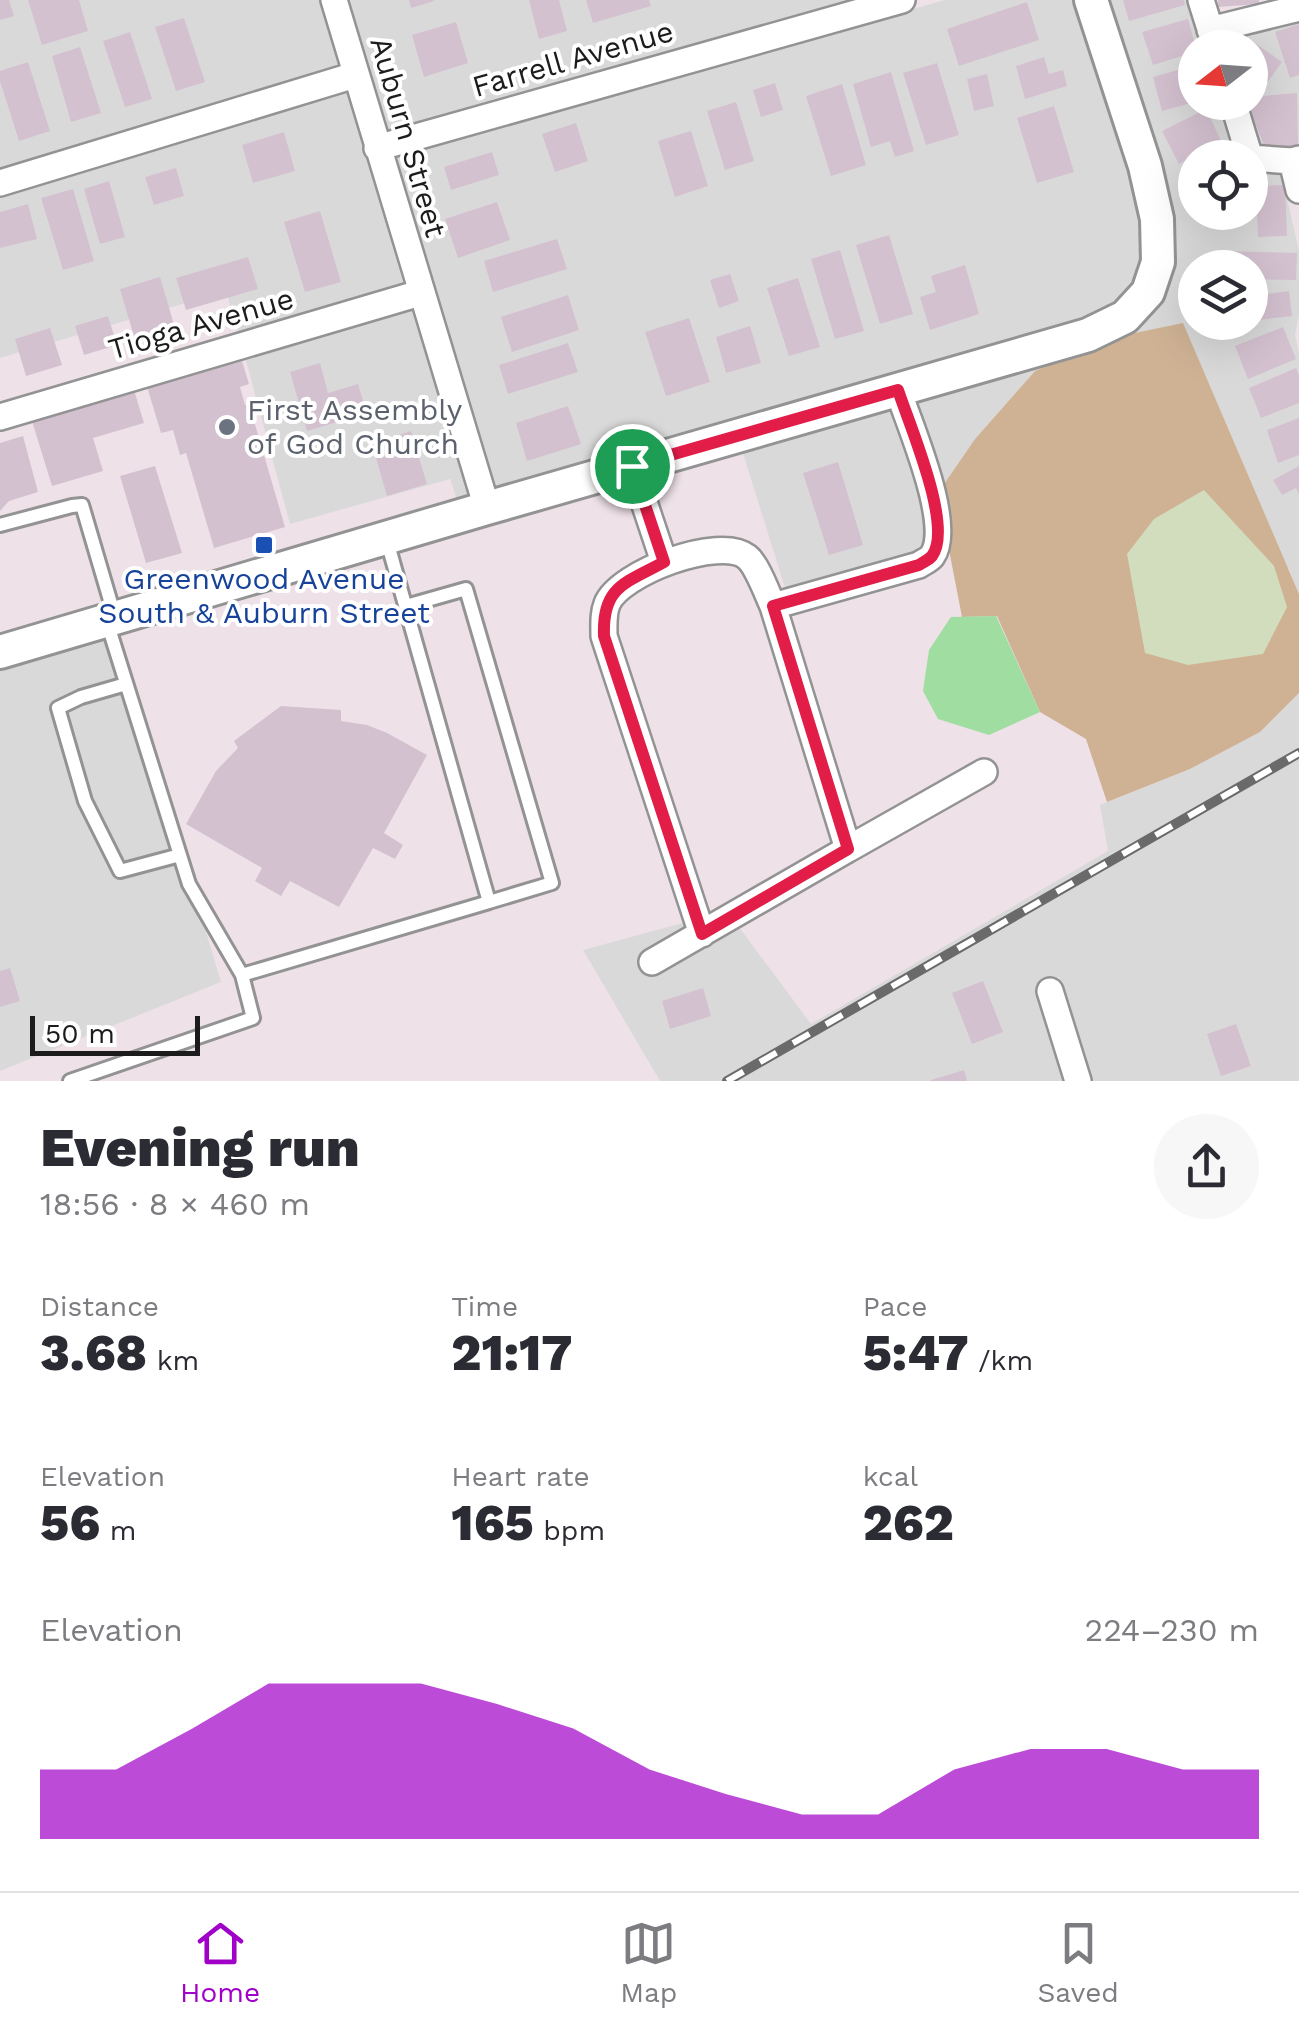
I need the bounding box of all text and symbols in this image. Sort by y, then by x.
street label: Farrell Avenue [468,13,677,104]
north arrow [1178,30,1268,120]
map controls [1178,30,1268,340]
street label: Auburn Street [363,33,454,241]
button: locate [1178,140,1268,230]
button: layers [1178,250,1268,340]
street label: Tioga Avenue [104,280,297,367]
place label: First Assembly of God Church [247,392,463,461]
marker: First Assembly of God Church [216,416,238,438]
pin [590,424,675,509]
icon: arrive [605,439,660,494]
marker: Greenwood Avenue South & Auburn Street [253,534,275,556]
place label: Greenwood Avenue South & Auburn Street [98,561,430,630]
scale bar [30,1011,200,1056]
text: 50 m [45,1017,115,1050]
button: share [1154,1114,1259,1219]
text: Evening run [40,1115,360,1179]
text: 18:56 · 8 × 460 m [40,1185,310,1223]
text: Distance [40,1290,159,1323]
text: Time [451,1290,518,1323]
text: Pace [863,1290,927,1323]
text: 3.68 [40,1323,147,1382]
text: 21:17 [451,1323,572,1382]
text: 5:47 [863,1323,969,1382]
text: km [147,1344,199,1377]
text: /km [969,1344,1033,1377]
text: Elevation [40,1460,165,1493]
text: Heart rate [451,1460,590,1493]
text: kcal [863,1460,918,1493]
text: 56 [40,1493,100,1552]
text: 165 [451,1493,534,1552]
text: 262 [863,1493,954,1552]
text: m [100,1514,136,1547]
text: bpm [534,1514,605,1547]
text: Elevation [40,1611,183,1649]
text: 224–230 m [1085,1611,1259,1649]
tab: Home [180,1916,260,2009]
tab: Map [620,1916,677,2009]
tab: Saved [1038,1916,1119,2009]

